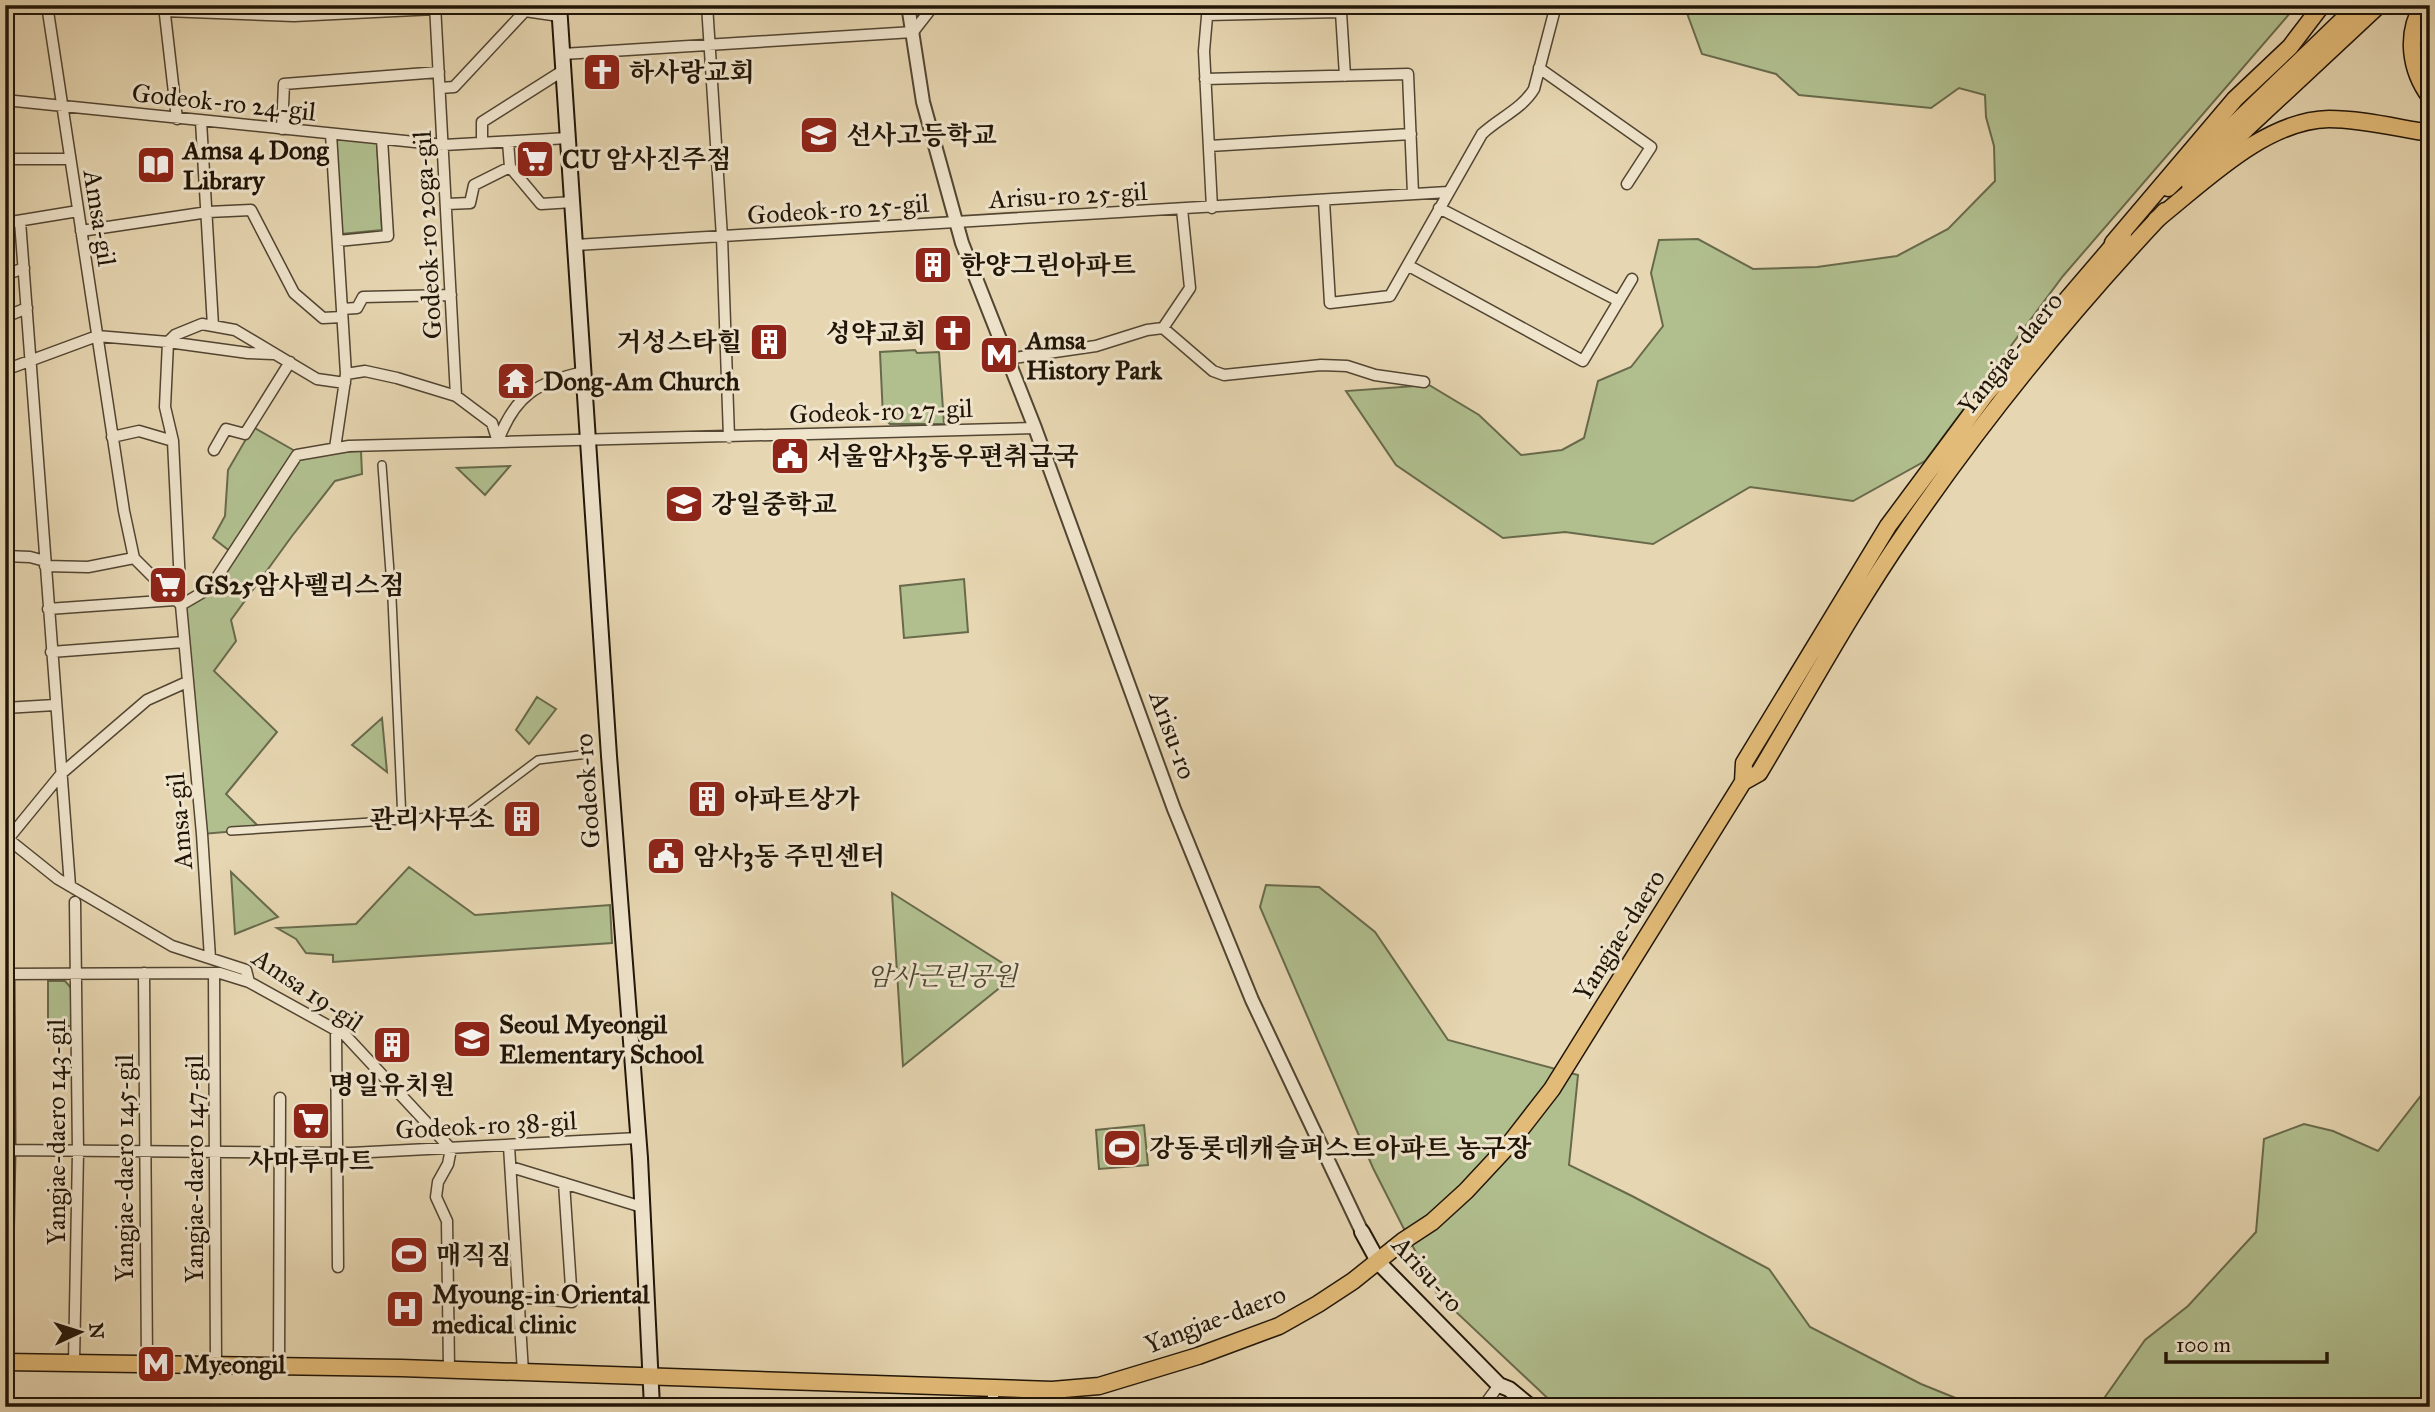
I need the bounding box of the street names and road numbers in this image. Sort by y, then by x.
street label: Godeok-ro 24-gil [130,76,318,128]
street label: Godeok-ro 20ga-gil [406,130,448,340]
street label: Amsa-gil [76,167,123,268]
street label: Arisu-ro 25-gil [987,175,1148,215]
street label: Godeok-ro 25-gil [746,187,930,231]
street label: Yangjae-daero [1951,285,2069,421]
street label: Godeok-ro 27-gil [789,392,973,430]
street label: Arisu-ro [1142,686,1204,783]
street label: Godeok-ro [567,733,607,849]
street label: Amsa-gil [159,771,199,872]
street label: Yangjae-daero [1566,863,1672,1007]
street label: Amsa 19-gil [246,941,369,1039]
street label: Yangjae-daero 143-gil [40,1019,72,1245]
street label: Yangjae-daero 145-gil [108,1054,140,1282]
street label: Yangjae-daero 147-gil [178,1055,210,1283]
street label: Godeok-ro 38-gil [394,1104,578,1146]
street label: Arisu-ro [1385,1229,1470,1319]
street label: Yangjae-daero [1140,1277,1290,1361]

